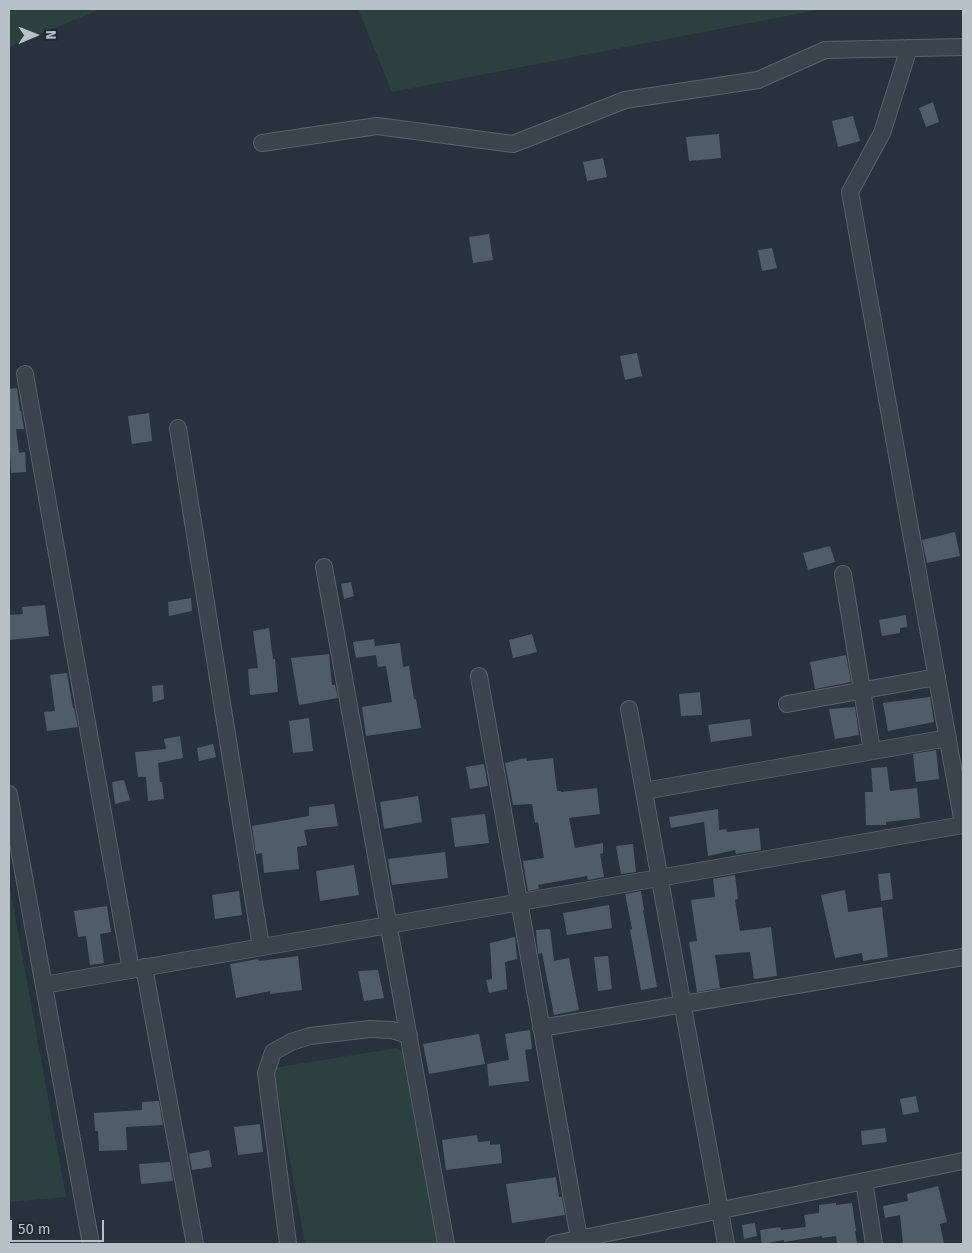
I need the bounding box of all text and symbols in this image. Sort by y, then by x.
north arrow [10,10,60,60]
text: N [42,30,59,40]
scale bar [12,1210,106,1242]
text: 50 m [18,1220,51,1238]

